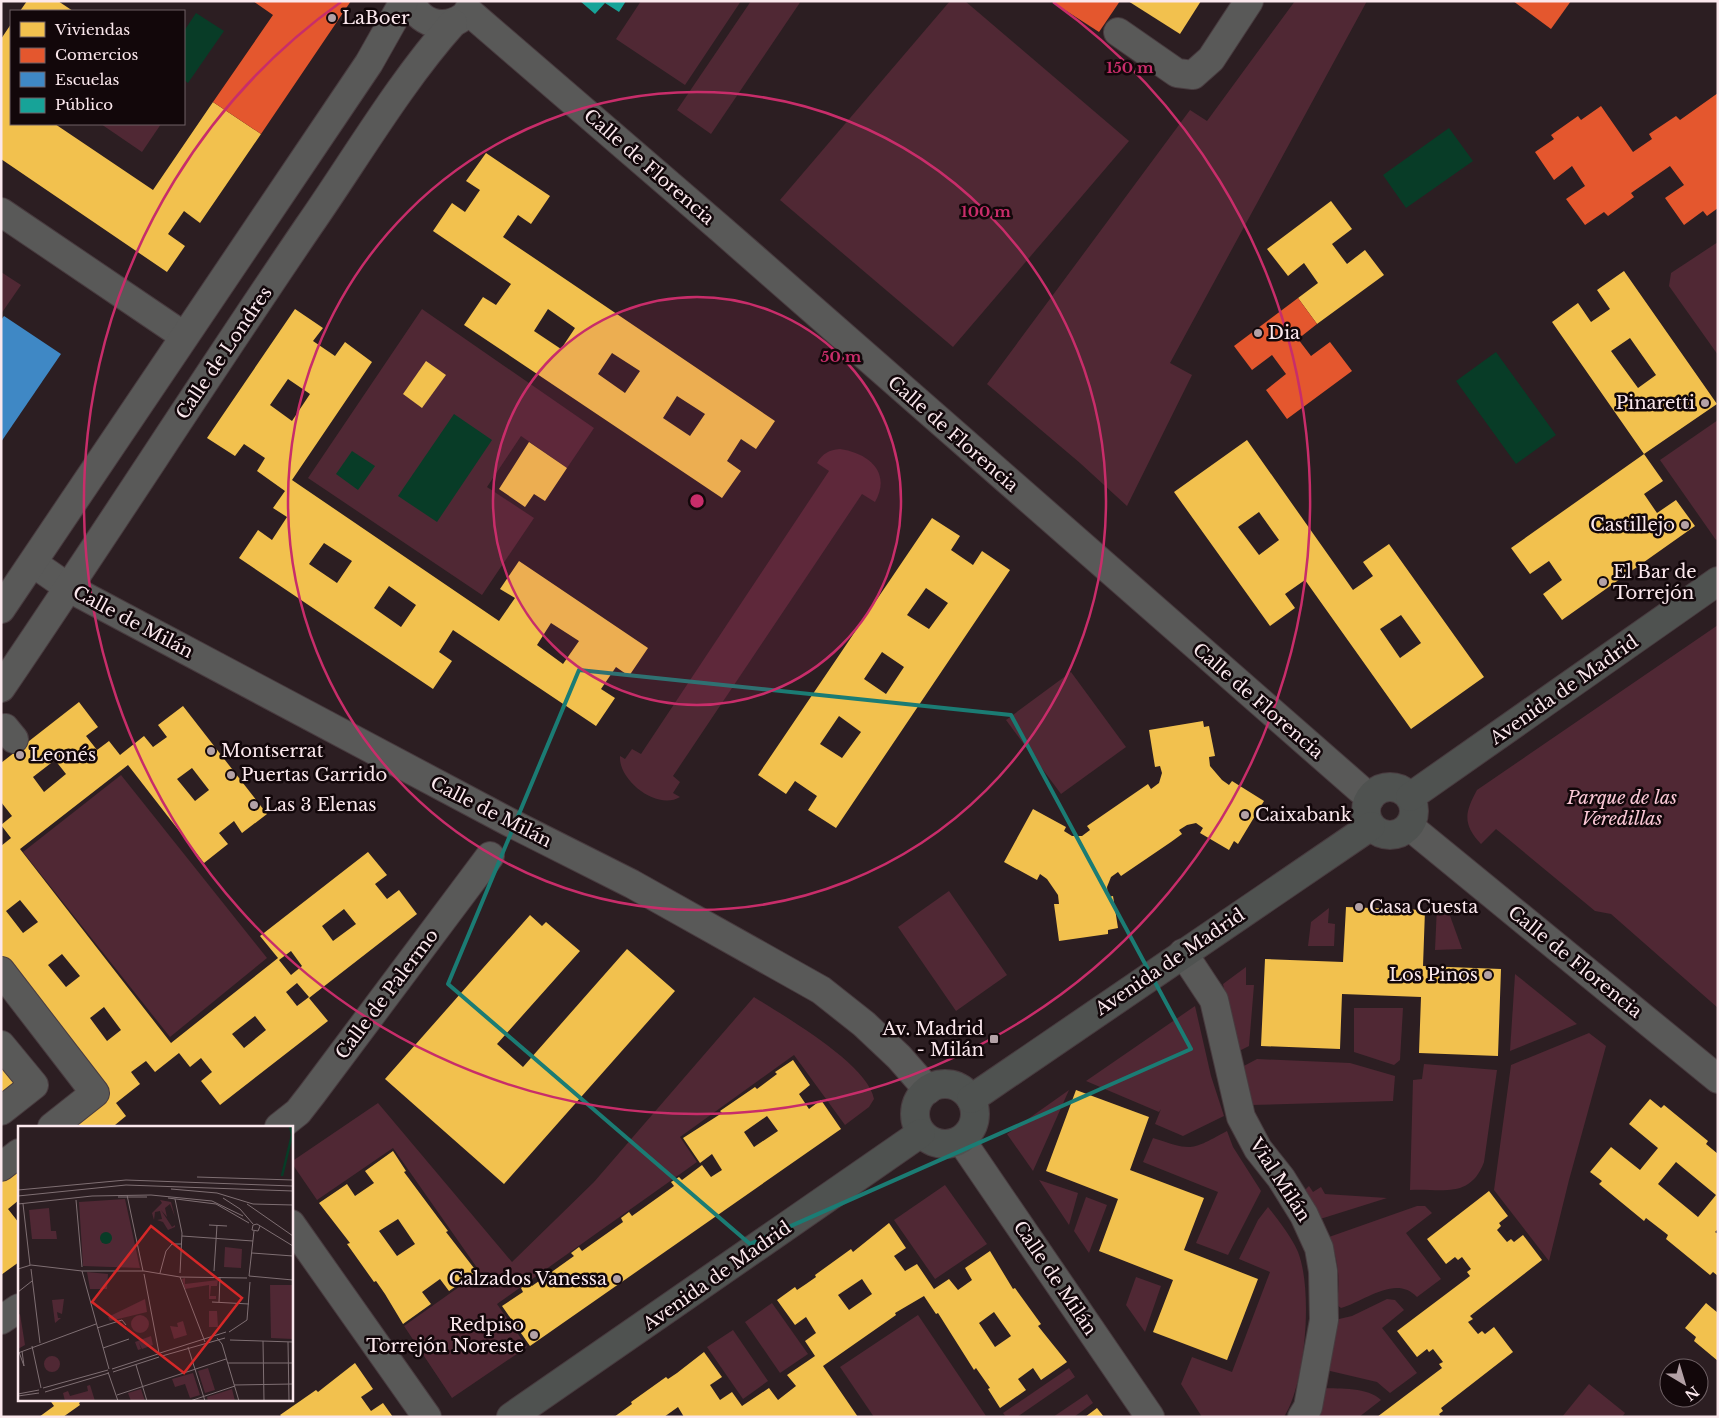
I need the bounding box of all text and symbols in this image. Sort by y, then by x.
place label: LaBoer [342,7,410,29]
legend [10,10,185,125]
marker: LaBoer [326,12,338,24]
text: Viviendas [54,20,130,39]
text: Comercios [55,45,138,64]
text: 150 m [1106,58,1154,77]
text: Escuelas [55,70,120,89]
text: Público [55,95,113,114]
street label: Calle de Florencia [579,104,719,230]
text: 100 m [961,202,1011,221]
street label: Calle de Londres [171,282,277,424]
place label: Dia [1268,322,1300,344]
marker: Dia [1252,327,1264,339]
text: 50 m [821,347,862,366]
street label: Calle de Florencia [883,371,1023,497]
place label: Pinaretti [1616,392,1695,414]
marker: Pinaretti [1699,397,1711,409]
centre of rings [688,492,706,510]
place label: Castillejo [1590,514,1675,536]
marker: Castillejo [1679,519,1691,531]
place label: El Bar de Torrejón [1613,561,1697,604]
marker: El Bar de Torrejón [1597,576,1609,588]
street label: Calle de Milán [69,581,197,663]
street label: Avenida de Madrid [1485,631,1642,750]
street label: Calle de Florencia [1188,638,1328,764]
place label: Montserrat [221,740,324,762]
place label: Leonés [30,744,96,766]
marker: Montserrat [205,745,217,757]
marker: Leonés [14,749,26,761]
place label: Puertas Garrido [241,764,387,786]
marker: Puertas Garrido [225,769,237,781]
street label: Calle de Milán [427,772,555,852]
park label: Parque de las Veredillas [1566,787,1677,830]
place label: Las 3 Elenas [264,794,376,816]
marker: Las 3 Elenas [248,799,260,811]
place label: Caixabank [1255,804,1352,826]
marker: Caixabank [1239,809,1251,821]
place label: Casa Cuesta [1369,896,1478,918]
marker: Casa Cuesta [1353,901,1365,913]
street label: Calle de Florencia [1504,901,1646,1023]
street label: Avenida de Madrid [1090,904,1249,1021]
street label: Calle de Palermo [331,925,443,1063]
place label: Los Pinos [1389,964,1478,986]
marker: Los Pinos [1482,969,1494,981]
place label: Av. Madrid - Milán [882,1018,984,1061]
marker: Av. Madrid - Milán [988,1033,1000,1045]
inset map [18,1126,292,1400]
street label: Vial Milán [1244,1133,1315,1226]
street label: Avenida de Madrid [638,1217,795,1336]
street label: Calle de Milán [1009,1217,1101,1339]
place label: Calzados Vanessa [449,1268,607,1290]
marker: Calzados Vanessa [611,1273,623,1285]
place label: Redpiso Torrejón Noreste [366,1314,524,1357]
marker: Redpiso Torrejón Noreste [528,1329,540,1341]
north arrow [1659,1358,1709,1408]
text: N [1681,1382,1703,1404]

